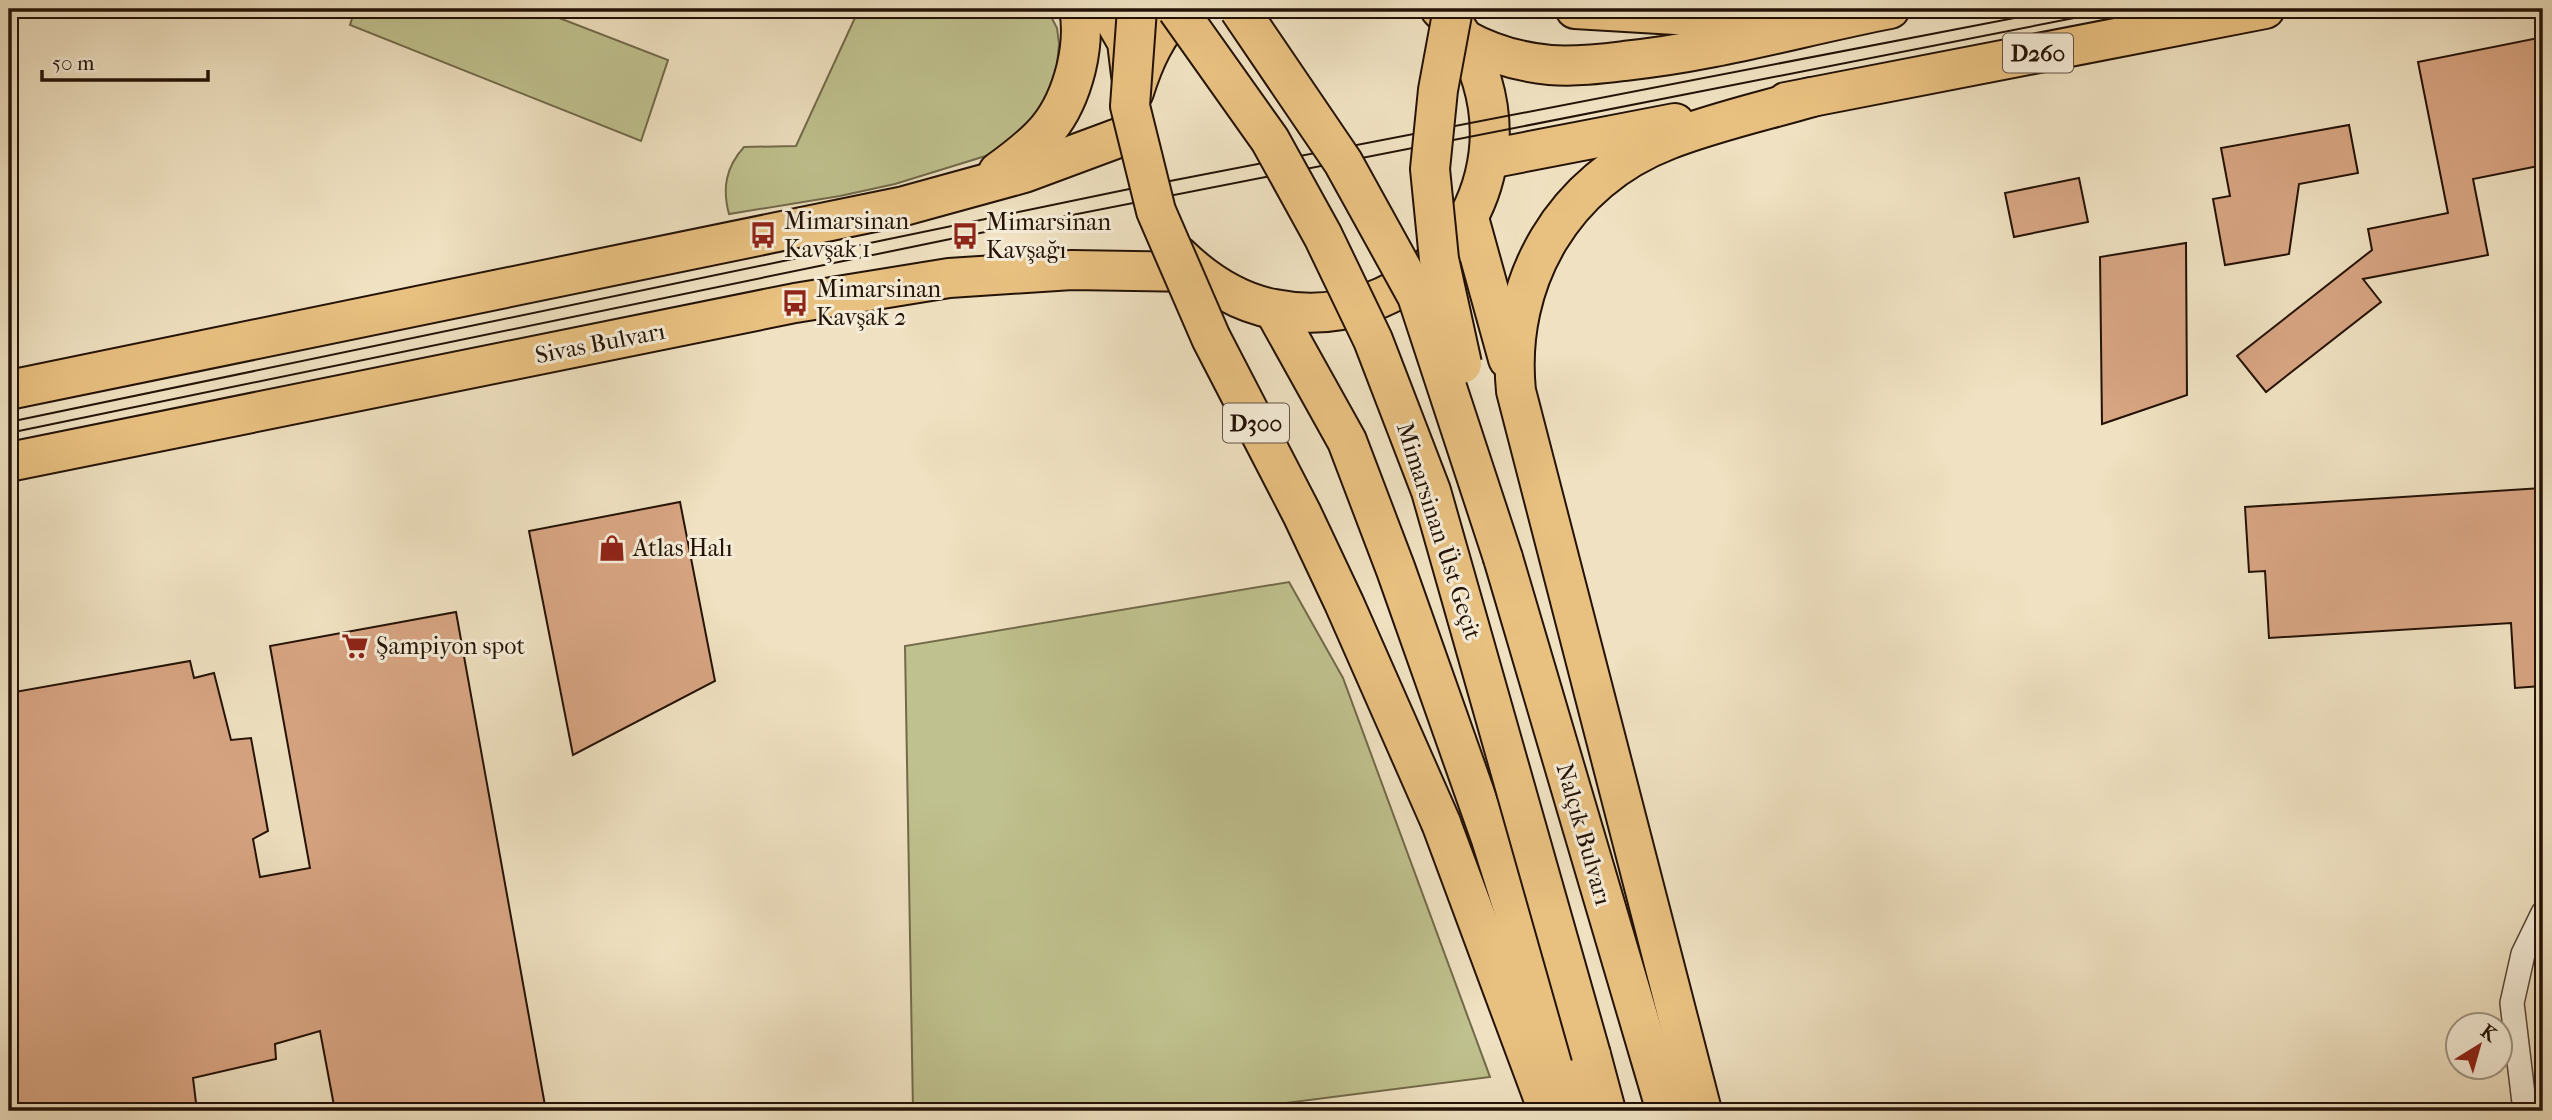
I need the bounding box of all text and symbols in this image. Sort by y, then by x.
road number: D260 [2003,34,2073,72]
scale bar [42,38,208,82]
text: 50 m [52,51,95,75]
place label: Mimarsinan Kavşak 1 [784,207,909,264]
place label: Mimarsinan Kavşağı [986,208,1111,265]
bus stop icon: Mimarsinan Kavşak 1 [748,220,778,250]
bus stop icon: Mimarsinan Kavşağı [950,221,980,251]
place label: Mimarsinan Kavşak 2 [816,275,941,332]
bus stop icon: Mimarsinan Kavşak 2 [780,288,810,318]
street label: Sivas Bulvarı [533,317,667,369]
road number: D300 [1223,404,1289,442]
street label: Mimarsinan Üst Geçit [1390,419,1488,644]
shop icon: Atlas Halı [597,533,627,563]
place label: Atlas Halı [632,534,732,562]
supermarket icon: Şampiyon spot [340,631,370,661]
place label: Şampiyon spot [376,632,525,660]
street label: Nalçık Bulvarı [1549,760,1618,908]
north arrow [2444,1012,2514,1082]
text: K [2476,1020,2502,1047]

